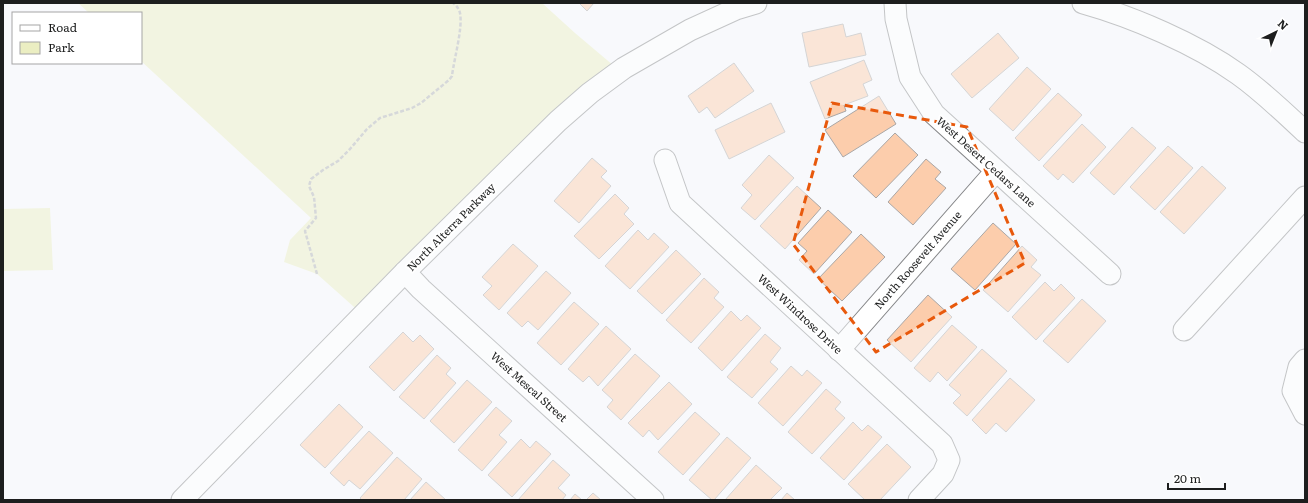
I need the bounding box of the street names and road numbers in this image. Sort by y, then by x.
street label: West Desert Cedars Lane [934,112,1040,210]
street label: North Alterra Parkway [402,178,499,274]
street label: North Roosevelt Avenue [870,206,965,312]
street label: West Windrose Drive [755,270,847,357]
street label: West Mescal Street [488,347,572,425]

